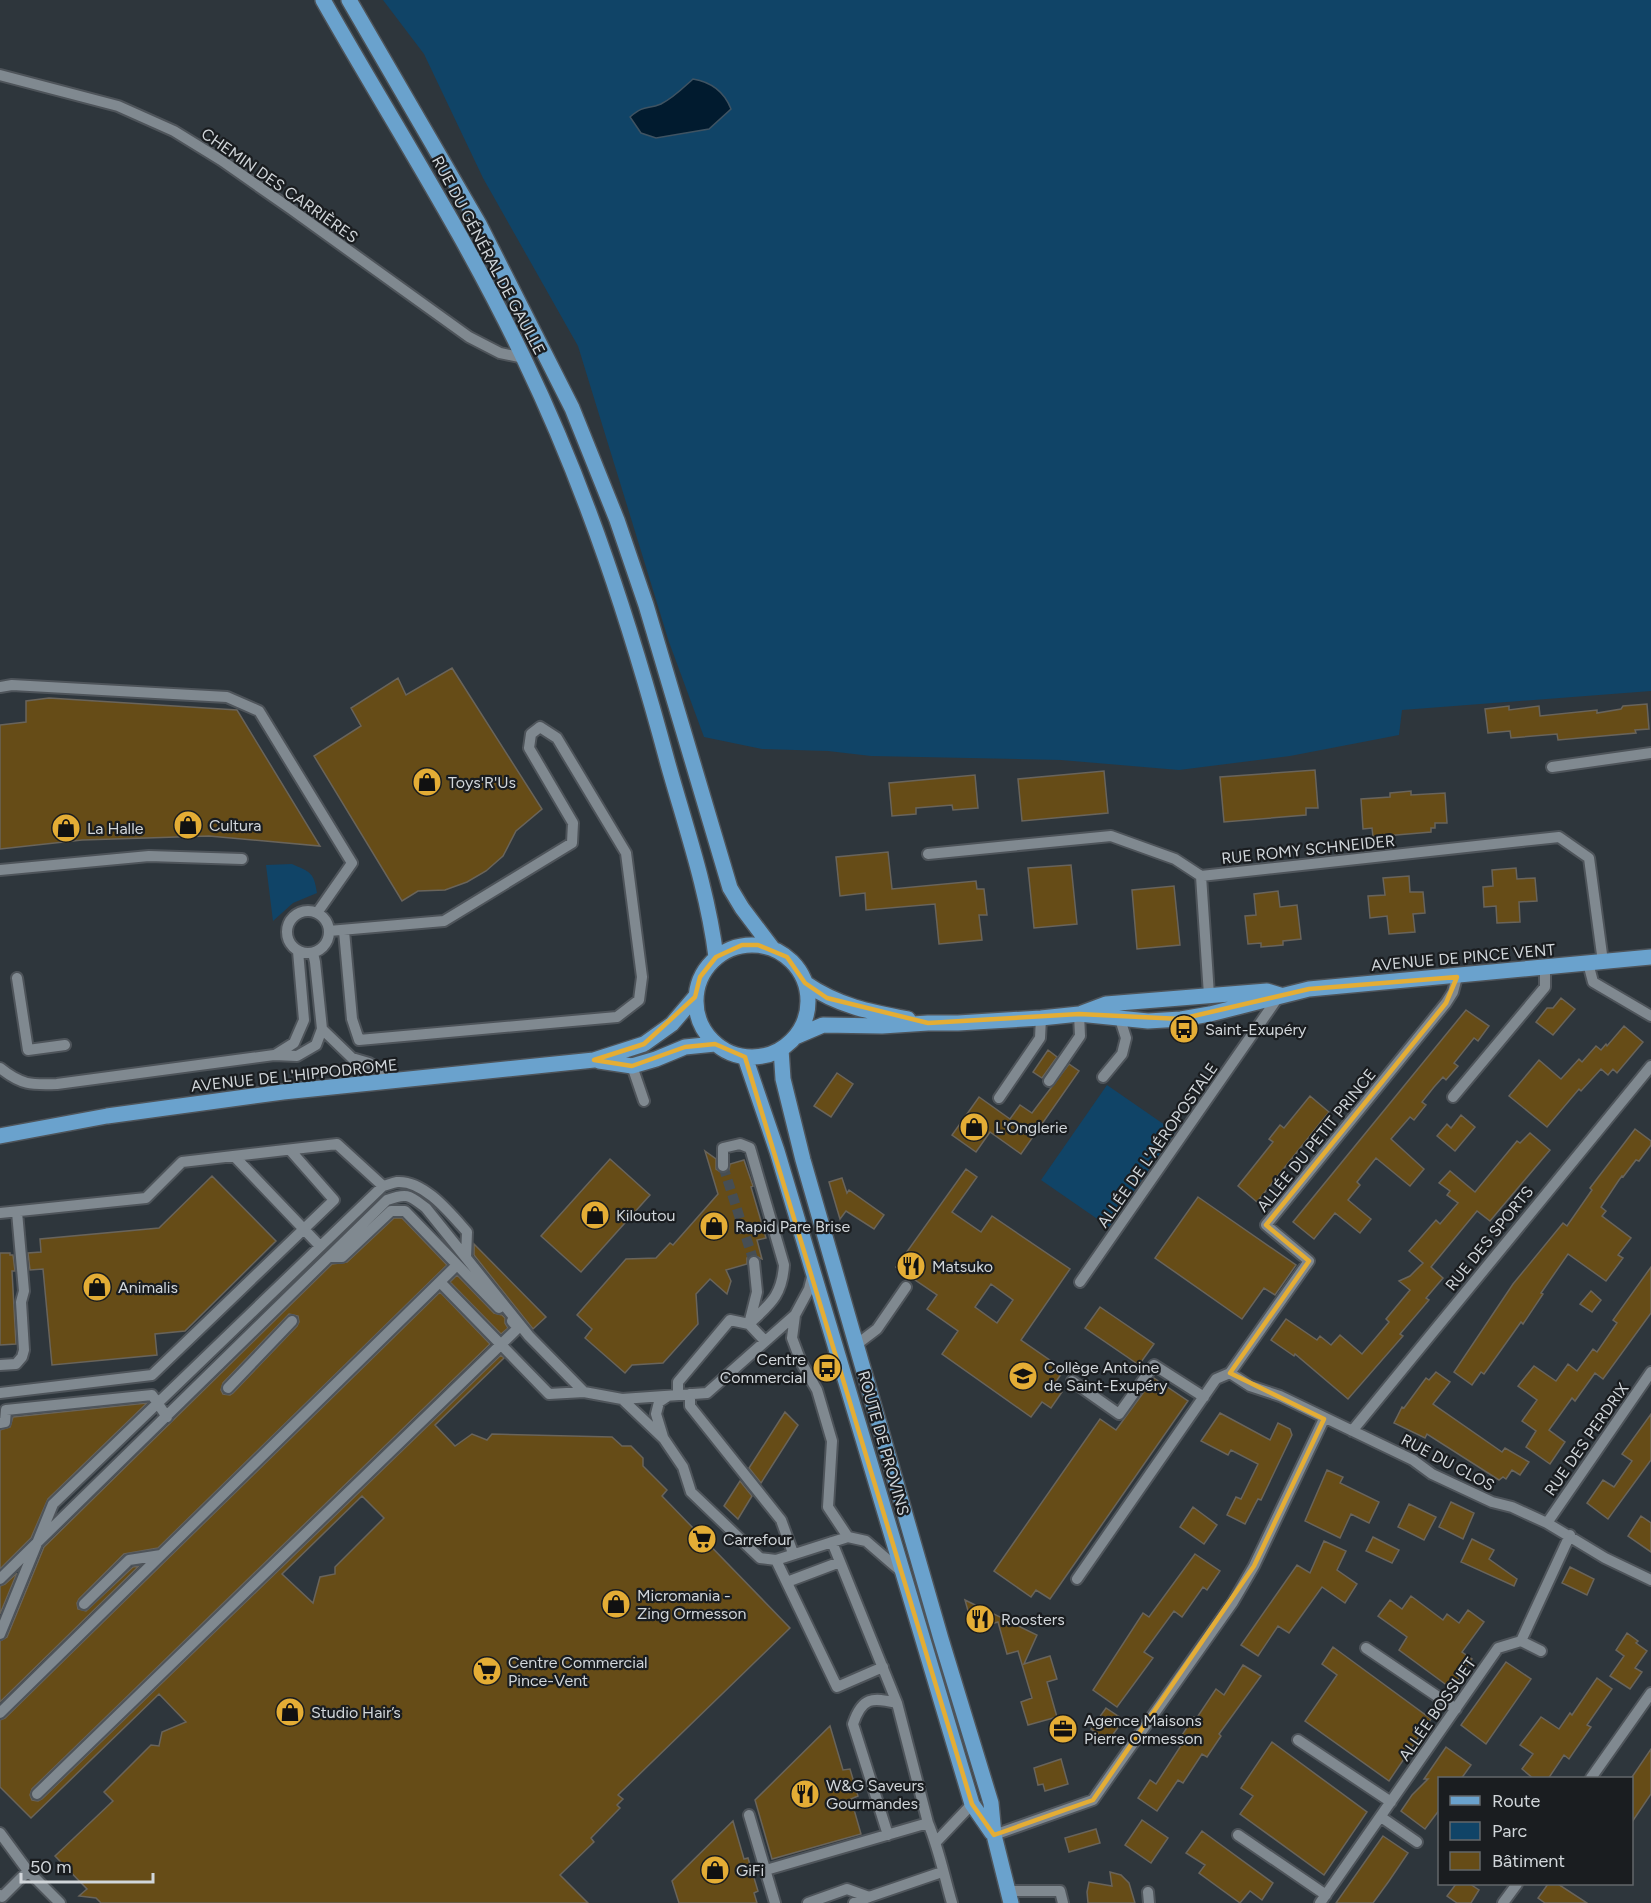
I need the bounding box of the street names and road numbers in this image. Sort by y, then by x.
street label: CHEMIN DES CARRIÈRES [198,124,362,247]
street label: RUE DU GÉNÉRAL DE GAULLE [428,153,549,358]
street label: RUE ROMY SCHNEIDER [1220,831,1396,868]
street label: AVENUE DE PINCE VENT [1370,940,1556,975]
street label: AVENUE DE L'HIPPODROME [190,1055,398,1096]
street label: ALLÉE DE L'AÉROPOSTALE [1093,1059,1222,1231]
street label: ALLÉE DU PETIT PRINCE [1253,1065,1380,1216]
street label: RUE DES SPORTS [1441,1182,1538,1294]
street label: ROUTE DE PROVINS [854,1369,913,1518]
street label: RUE DES PERDRIX [1540,1379,1632,1499]
street label: RUE DU CLOS [1398,1430,1498,1495]
street label: ALLÉE BOSSUET [1395,1654,1480,1765]

